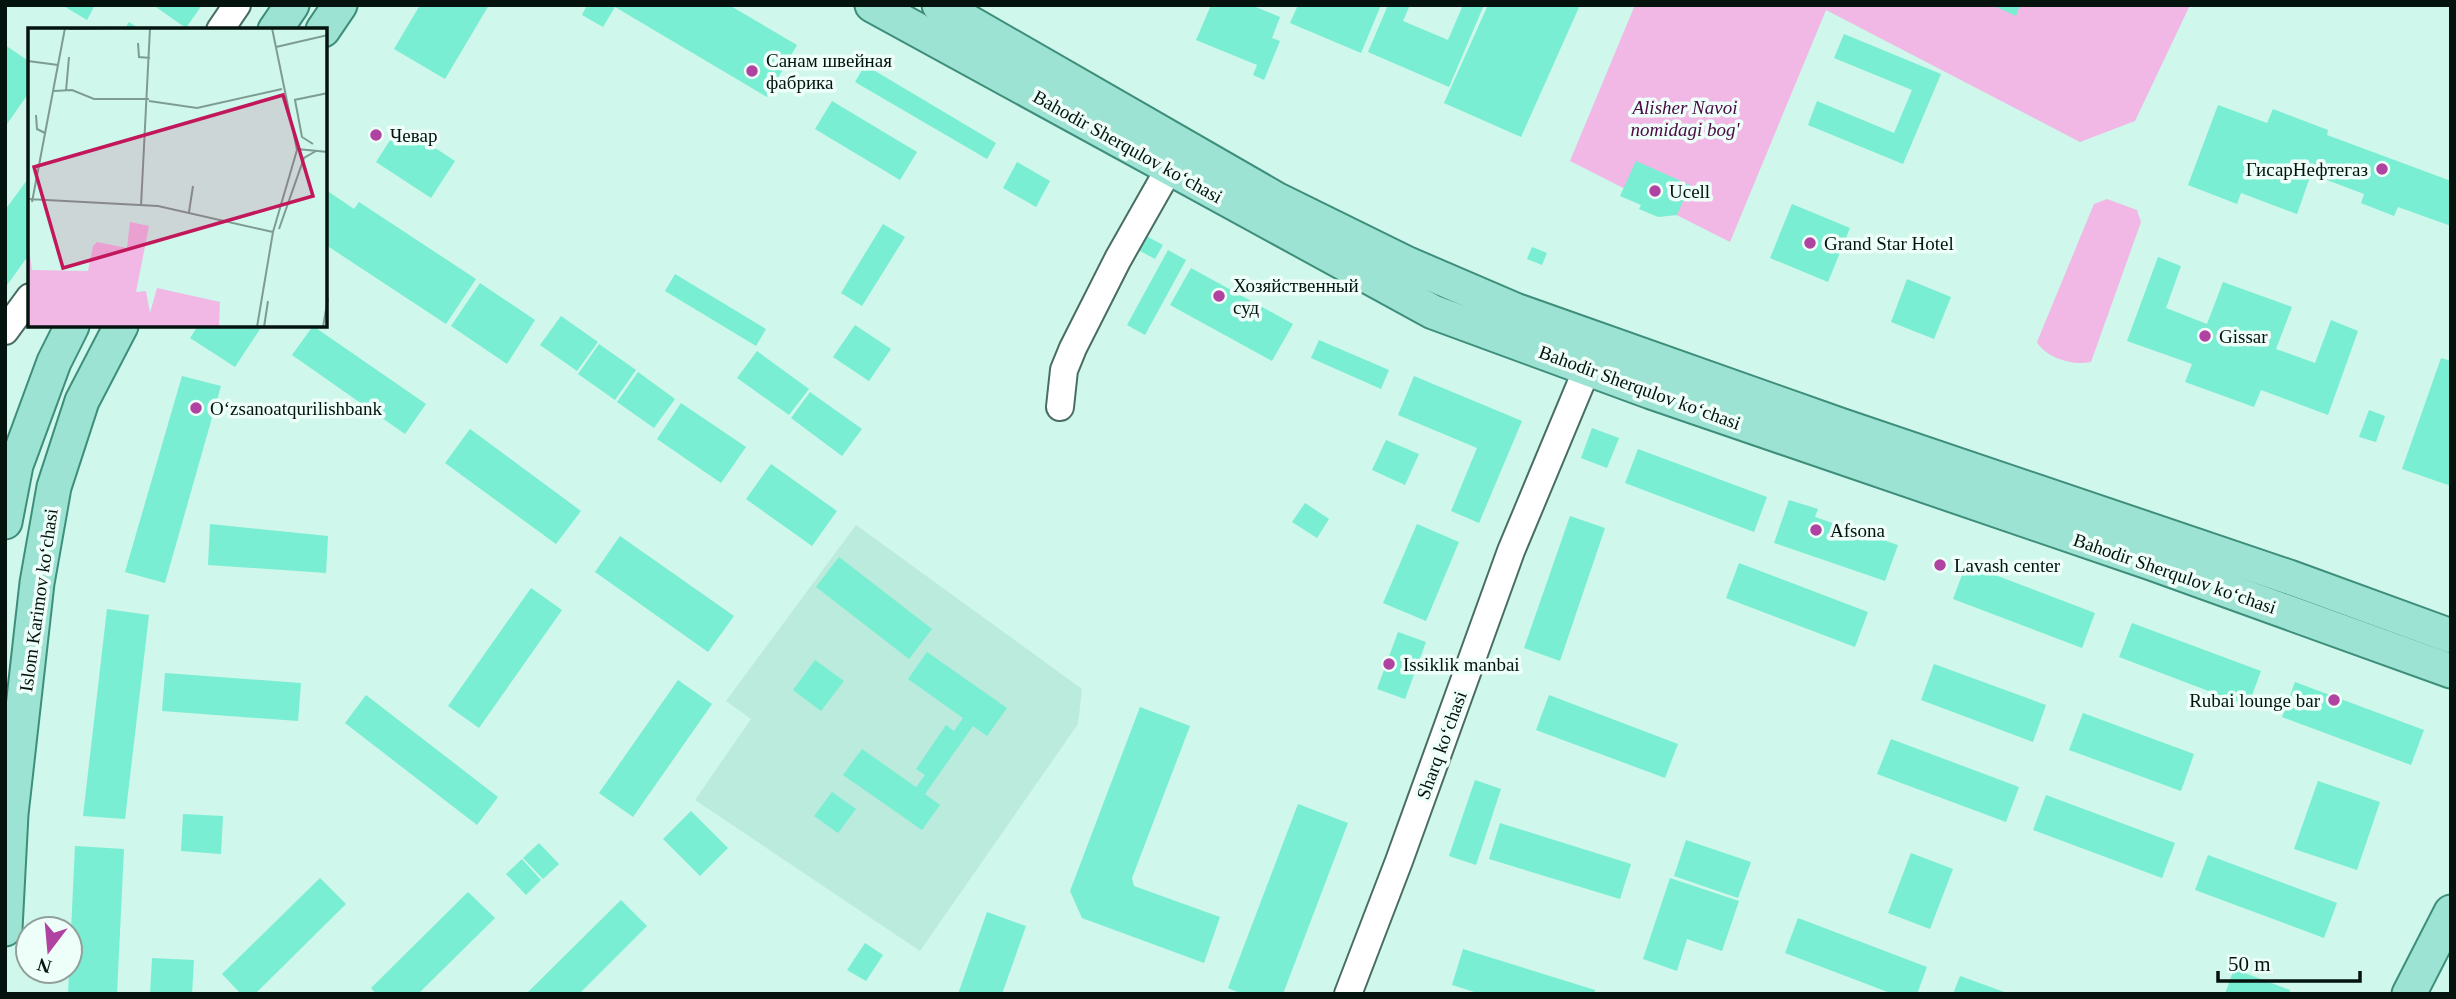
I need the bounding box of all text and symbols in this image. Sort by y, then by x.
inset map [28,28,327,327]
place label: Санам швейная фабрика [766,50,892,93]
marker: Санам швейная фабрика [744,63,760,79]
street label: Bahodir Sherqulov ko‘chasi [1029,86,1226,207]
park label: Alisher Navoi nomidagi bog' [1630,97,1740,140]
place label: Чевар [390,125,437,146]
marker: Чевар [368,127,384,143]
place label: ГисарНефтегаз [2246,159,2368,180]
marker: ГисарНефтегаз [2374,161,2390,177]
place label: Ucell [1669,181,1710,202]
marker: Ucell [1647,183,1663,199]
place label: Grand Star Hotel [1824,233,1954,254]
marker: Grand Star Hotel [1802,235,1818,251]
place label: Хозяйственный суд [1233,275,1359,318]
marker: Хозяйственный суд [1211,288,1227,304]
place label: Gissar [2219,326,2268,347]
marker: Gissar [2197,328,2213,344]
street label: Bahodir Sherqulov ko‘chasi [1536,341,1744,434]
place label: Oʻzsanoatqurilishbank [210,398,383,419]
marker: Oʻzsanoatqurilishbank [188,400,204,416]
street label: Islom Karimov ko‘chasi [15,507,62,693]
place label: Afsona [1830,520,1885,541]
marker: Afsona [1808,522,1824,538]
street label: Bahodir Sherqulov ko‘chasi [2071,529,2279,618]
place label: Lavash center [1954,555,2061,576]
marker: Lavash center [1932,557,1948,573]
place label: Issiklik manbai [1403,654,1520,675]
marker: Issiklik manbai [1381,656,1397,672]
street label: Sharq ko‘chasi [1412,688,1471,802]
place label: Rubai lounge bar [2189,690,2321,711]
marker: Rubai lounge bar [2326,692,2342,708]
north arrow [14,915,84,985]
scale bar [2218,940,2360,984]
text: 50 m [2228,952,2271,976]
text: N [35,954,54,978]

